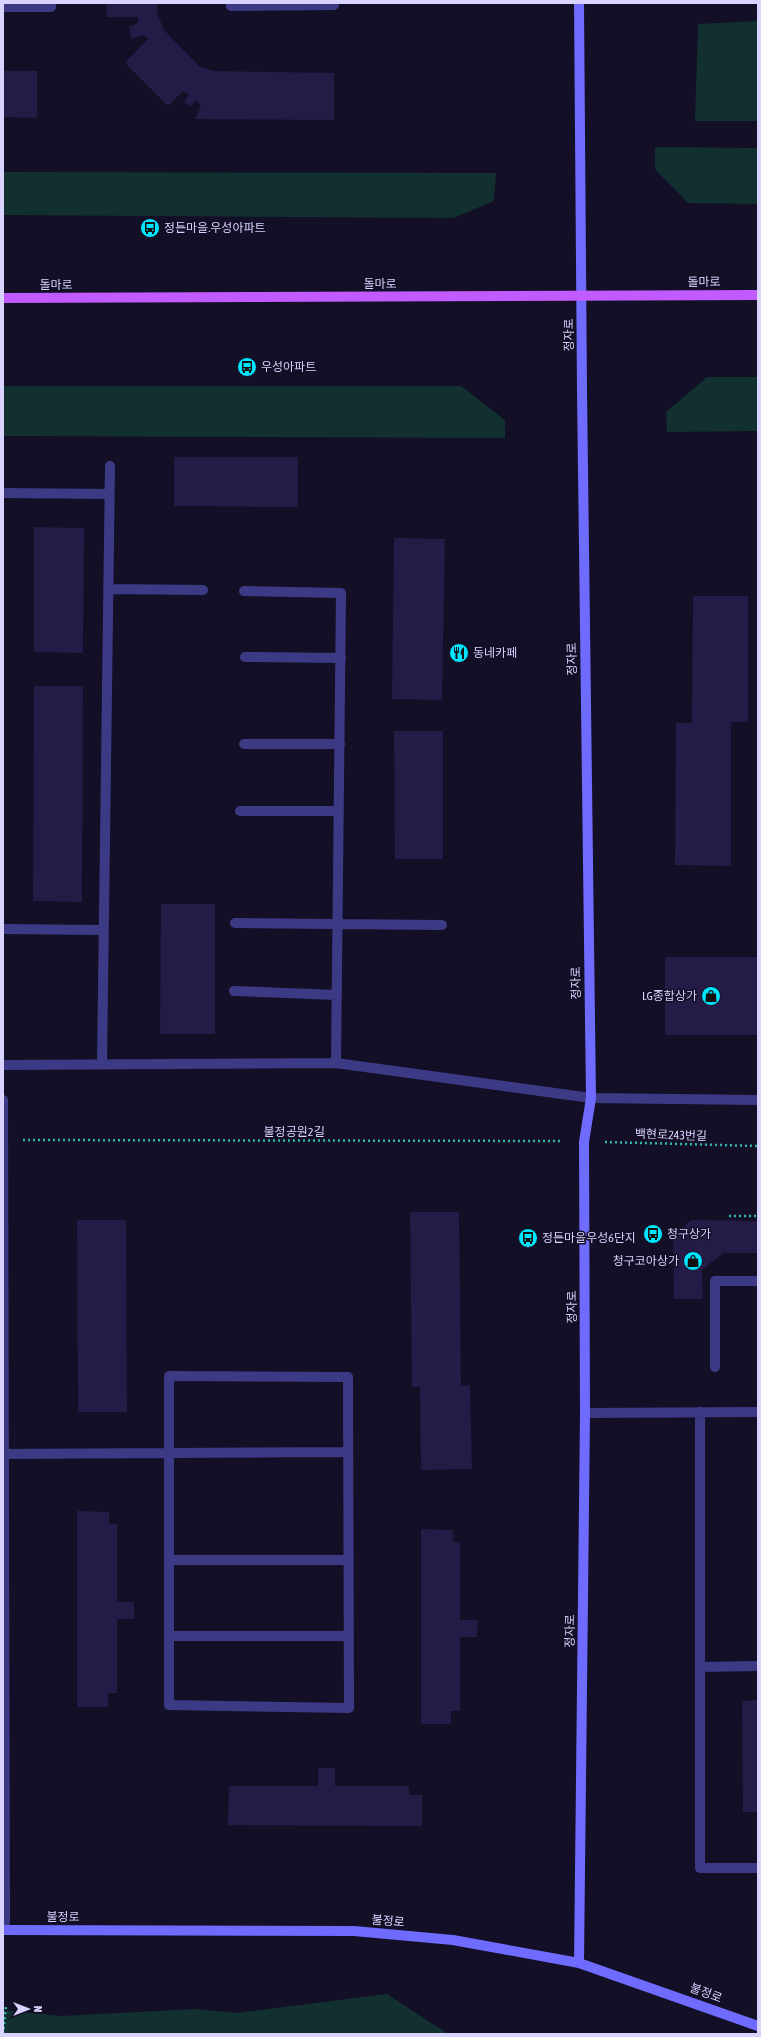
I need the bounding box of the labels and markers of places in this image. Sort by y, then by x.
bus stop icon: 정든마을.우성아파트 [139,217,161,239]
place label: 정든마을.우성아파트 [164,221,266,235]
bus stop icon: 우성아파트 [236,356,258,378]
place label: 우성아파트 [261,360,316,374]
restaurant icon: 동네카페 [448,642,470,664]
place label: 동네카페 [473,646,517,660]
shop icon: LG종합상가 [700,985,722,1007]
place label: LG종합상가 [642,989,697,1003]
bus stop icon: 청구상가 [642,1223,664,1245]
bus stop icon: 정든마을우성6단지 [517,1227,539,1249]
place label: 청구상가 [667,1227,711,1241]
place label: 정든마을우성6단지 [542,1231,636,1245]
shop icon: 청구코아상가 [682,1250,704,1272]
place label: 청구코아상가 [613,1254,679,1268]

